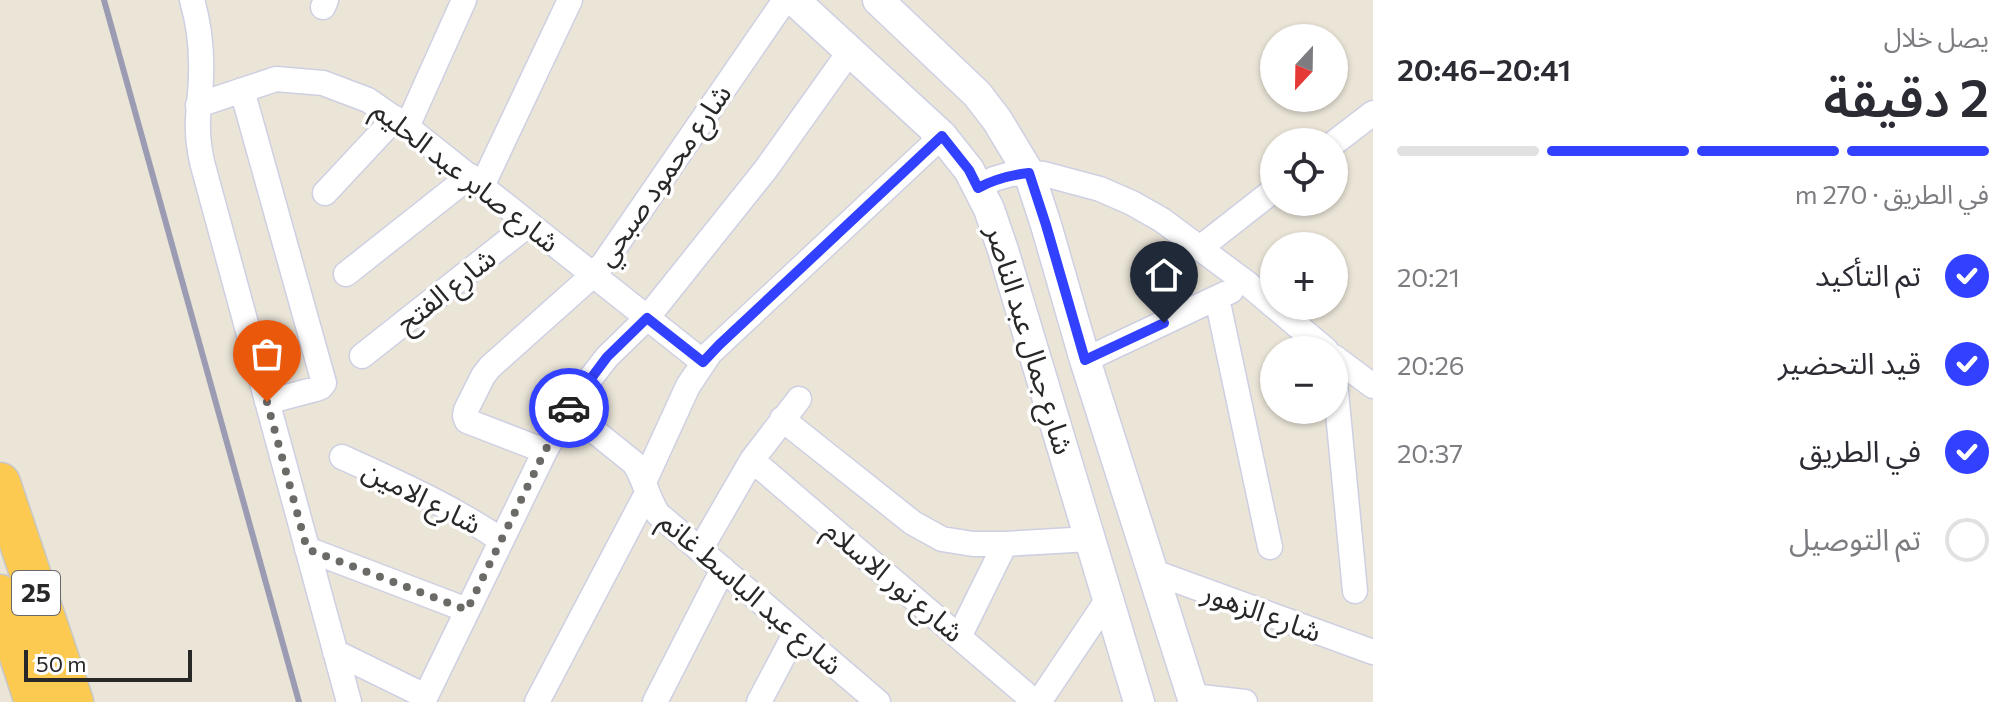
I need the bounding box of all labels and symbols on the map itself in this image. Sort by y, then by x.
north arrow [1260,24,1348,112]
street label: شارع محمود صبحي [587,77,742,275]
street label: شارع صابر عبد الحليم [363,92,567,263]
street label: شارع جمال عبد الناصر [975,220,1082,460]
street label: شارع الفتح [389,240,505,342]
pin [1130,241,1198,323]
pin [233,320,301,402]
courier [529,368,609,448]
street label: شارع الامين [355,452,487,545]
street label: شارع عبد الباسط غانم [649,503,850,686]
street label: شارع نور الاسلام [815,512,971,652]
road number: 25 [12,571,60,615]
street label: شارع الزهور [1196,574,1326,653]
scale bar [24,646,192,682]

